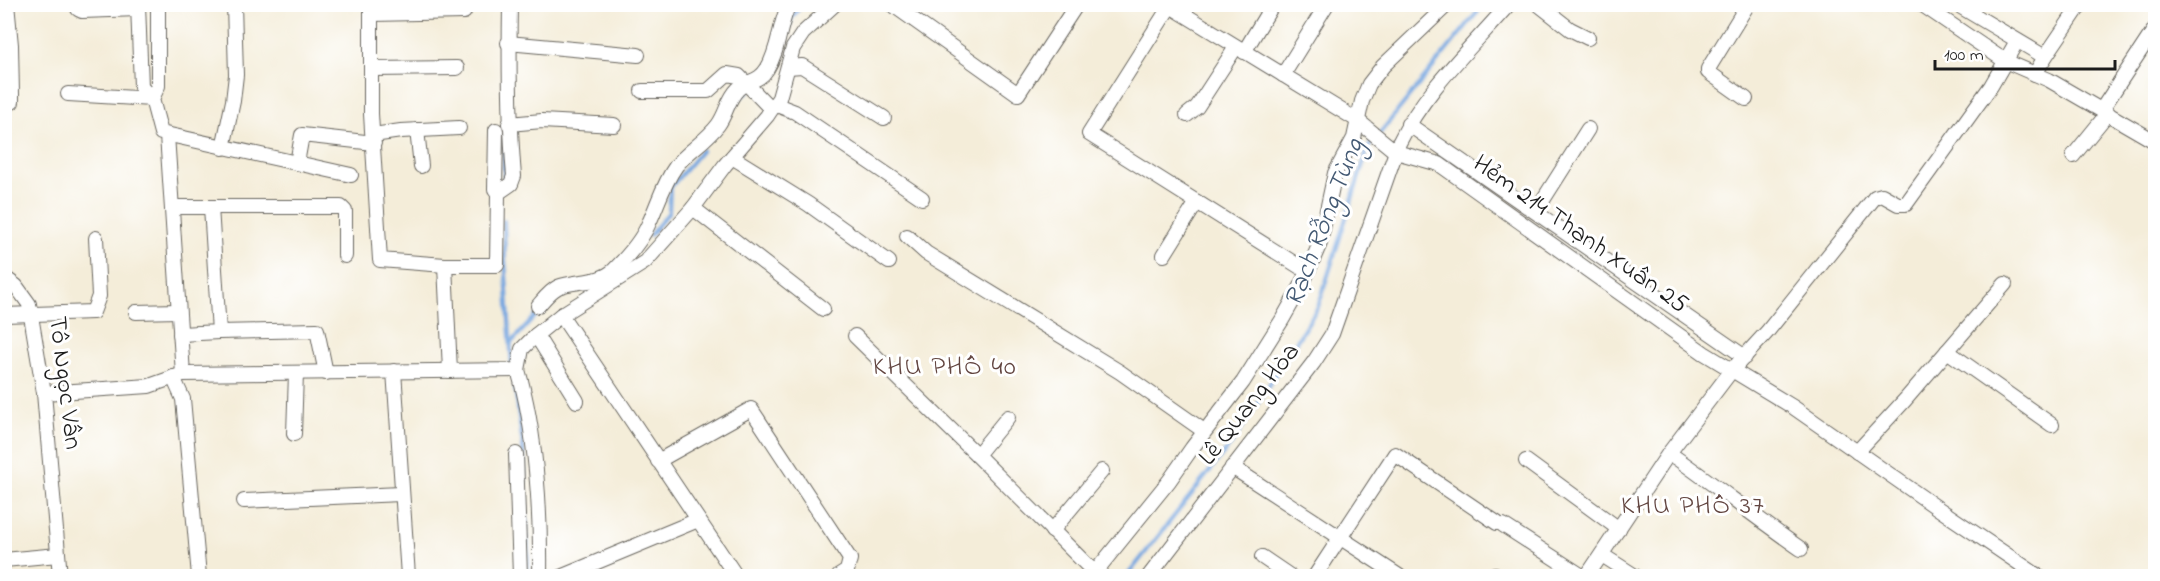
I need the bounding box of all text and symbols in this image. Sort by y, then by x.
scale bar [1935,33,2115,71]
text: 100 m [1944,43,1984,69]
water label: Rạch Rỗng Tùng [1275,133,1376,313]
street label: Hẻm 214 Thạnh Xuân 25 [1464,146,1696,324]
street label: Tô Ngọc Vân [37,314,91,452]
street label: Lê Quang Hòa [1190,335,1310,475]
district label: KHU PHỐ 40 [873,348,1017,387]
district label: KHU PHỐ 37 [1621,487,1765,526]

